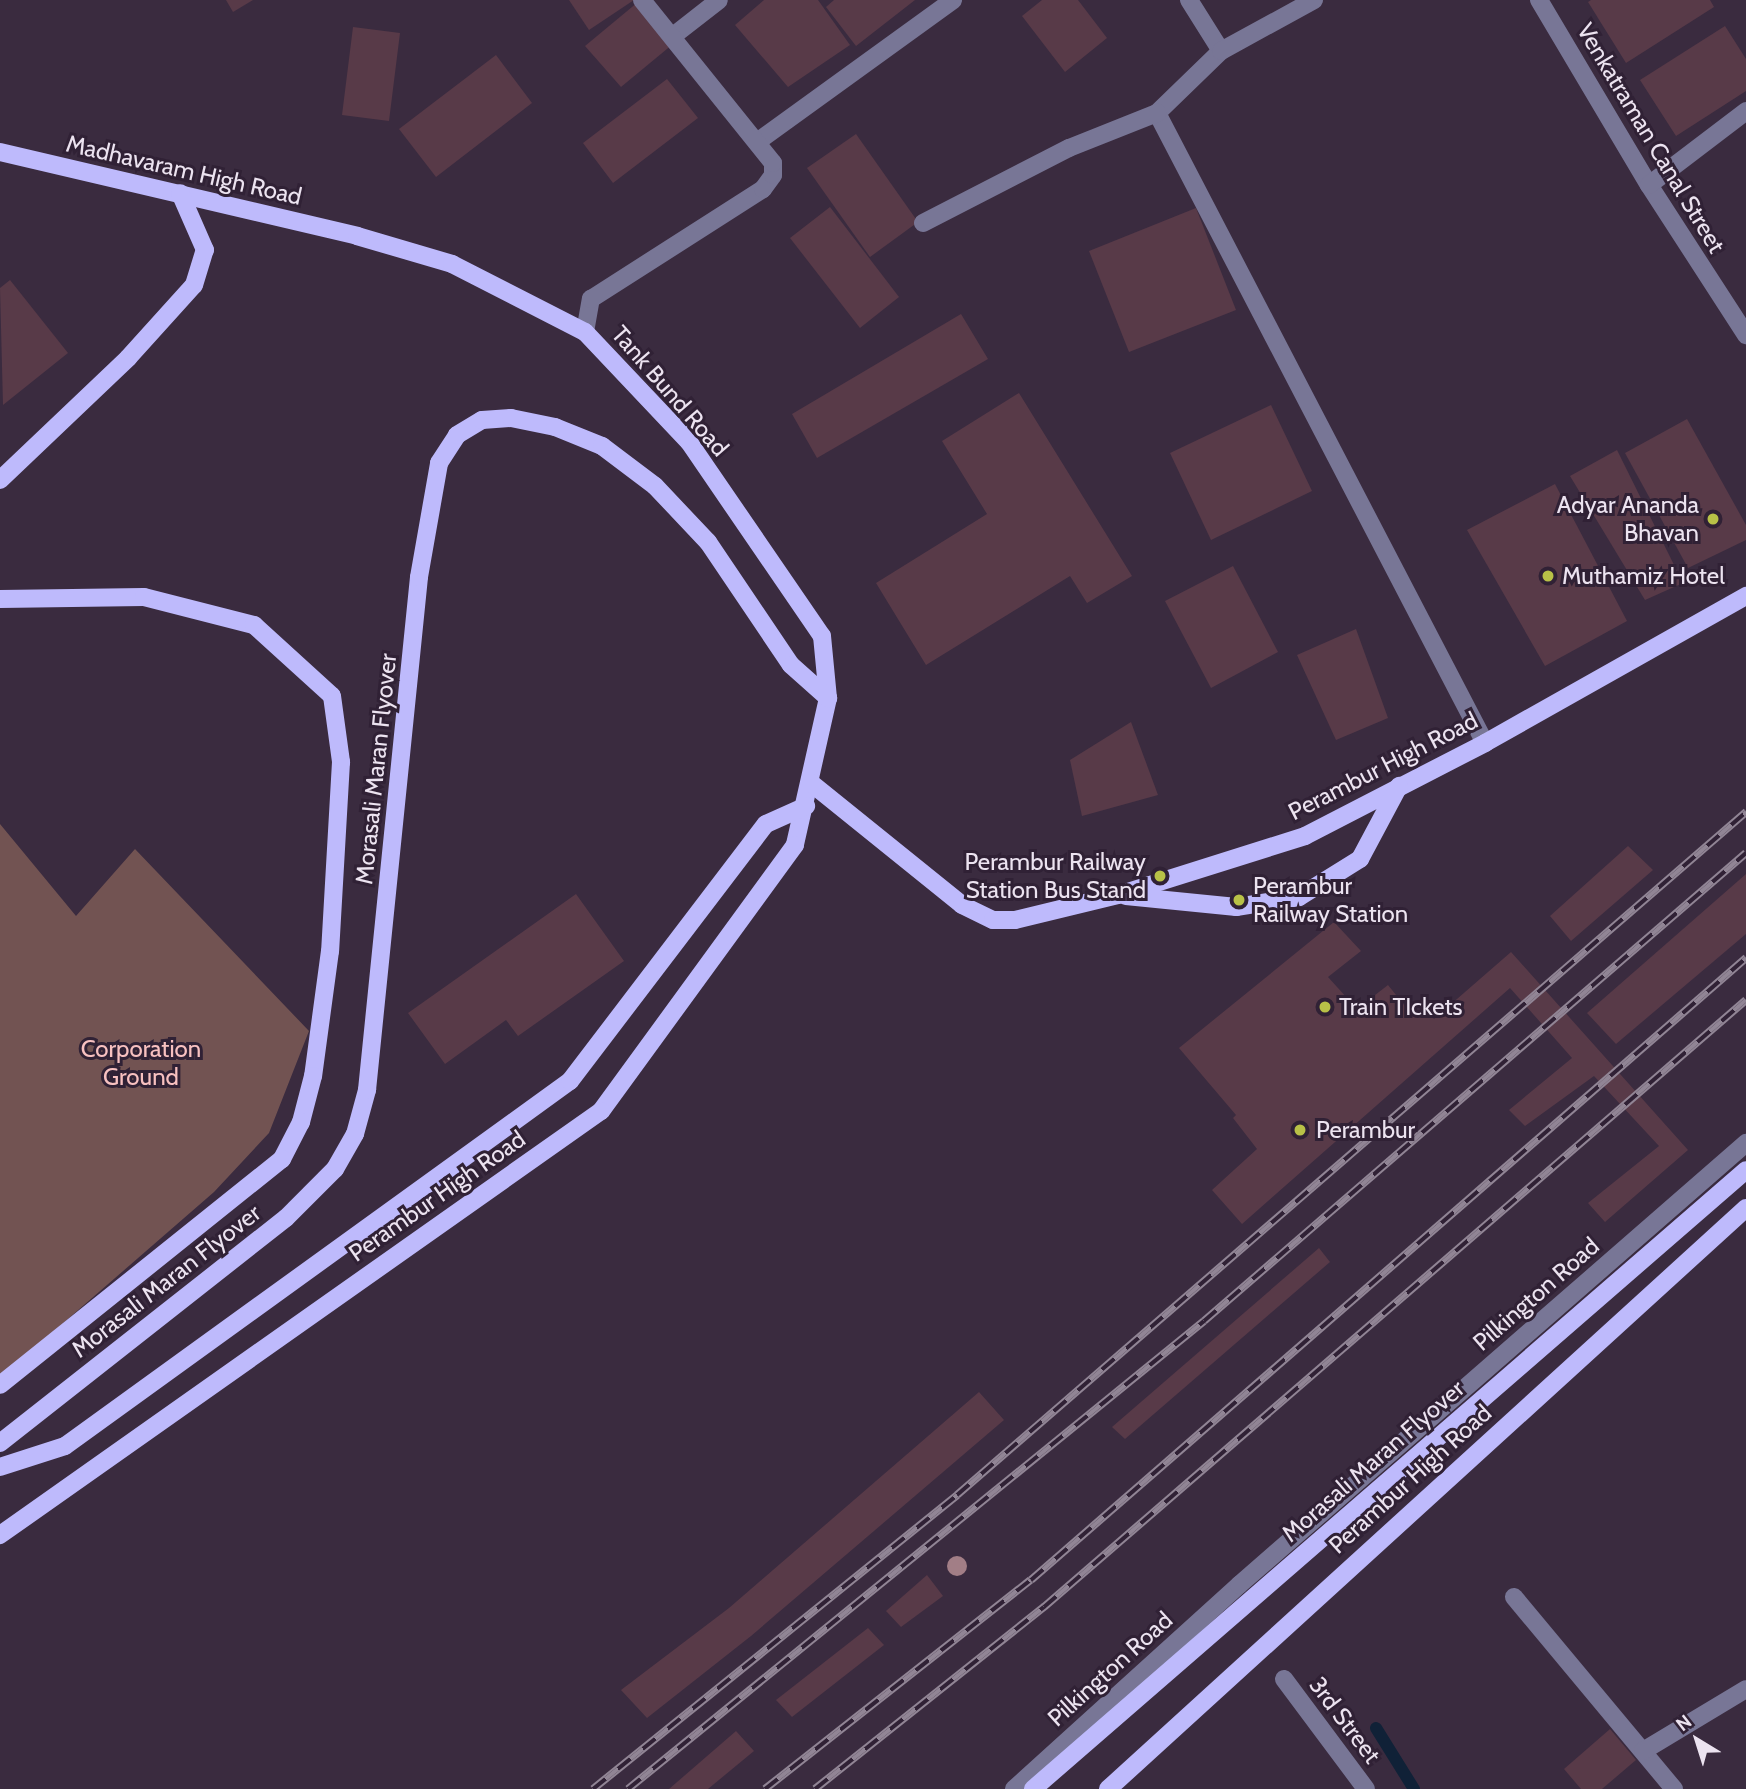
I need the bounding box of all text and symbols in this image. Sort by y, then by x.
street label: Venkatraman Canal Street [1571,18,1731,258]
street label: Madhavaram High Road [63,129,305,211]
street label: Tank Bund Road [606,320,734,462]
place label: Adyar Ananda Bhavan [1557,491,1699,547]
marker: Adyar Ananda Bhavan [1705,511,1721,527]
place label: Muthamiz Hotel [1562,562,1725,590]
marker: Muthamiz Hotel [1540,568,1556,584]
street label: Morasali Maran Flyover [350,652,402,886]
street label: Perambur High Road [1283,706,1483,826]
place label: Perambur Railway Station Bus Stand [964,848,1146,904]
marker: Perambur Railway Station Bus Stand [1152,868,1168,884]
place label: Perambur Railway Station [1253,872,1408,928]
marker: Perambur Railway Station [1231,892,1247,908]
place label: Train TIckets [1339,993,1463,1021]
marker: Train TIckets [1317,999,1333,1015]
park label: Corporation Ground [81,1035,201,1091]
place label: Perambur [1316,1116,1415,1144]
marker: Perambur [1290,1120,1310,1140]
street label: Perambur High Road [343,1124,531,1268]
street label: Morasali Maran Flyover [66,1198,266,1364]
street label: Pilkington Road [1467,1231,1605,1357]
street label: Morasali Maran Flyover [1276,1374,1470,1548]
street label: Perambur High Road [1323,1398,1497,1560]
street label: Pilkington Road [1042,1606,1178,1732]
street label: 3rd Street [1303,1671,1387,1769]
north arrow [1662,1705,1732,1775]
text: N [1671,1710,1696,1736]

